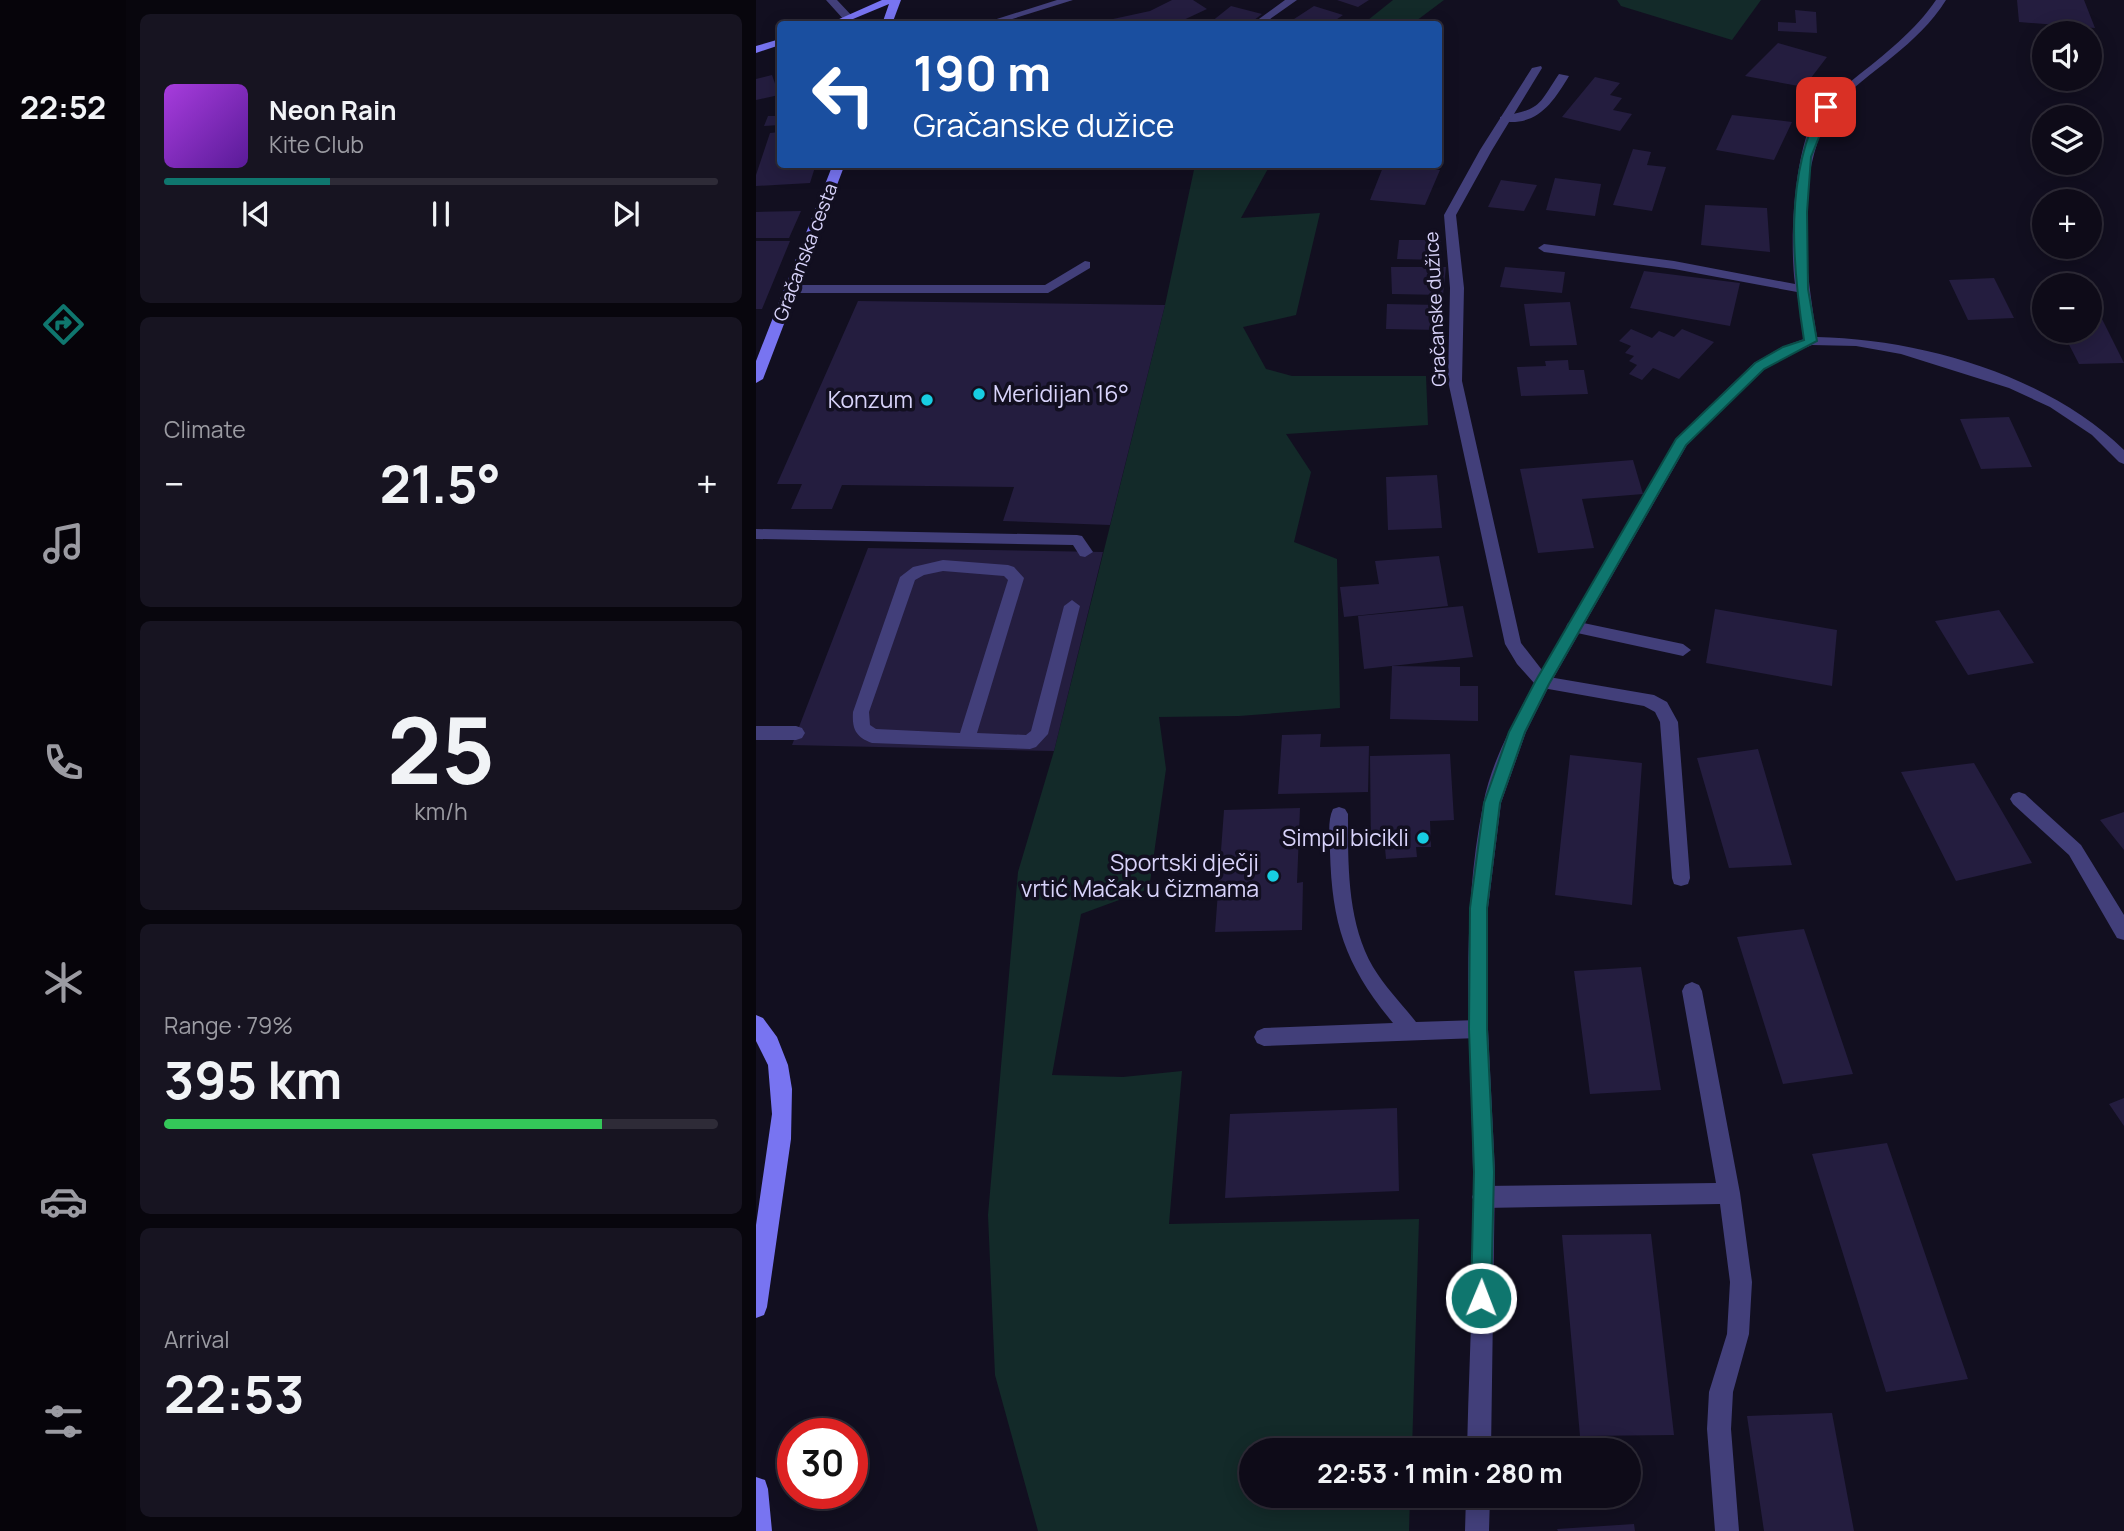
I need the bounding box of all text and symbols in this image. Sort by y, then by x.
map controls [2032,21,2102,343]
button: sound [2032,21,2102,91]
text: 190 m [913,39,1051,106]
icon: left [798,49,889,140]
pin [1796,77,1856,137]
text: 22:52 [20,85,106,129]
icon: arrive [1807,88,1845,126]
text: Neon Rain [269,92,397,128]
text: Gračanske dužice [913,103,1174,147]
button: layers [2032,105,2102,175]
text: Kite Club [269,128,364,160]
street label: Gračanska cesta [767,179,843,325]
button: + [2032,189,2102,259]
icon: previous [237,195,275,233]
icon: pause [422,195,460,233]
icon: next [607,195,645,233]
street label: Gračanske dužice [1418,231,1452,387]
button: − [2032,273,2102,343]
icon: directions [39,300,88,349]
place label: Meridijan 16° [993,377,1129,409]
place label: Konzum [828,383,913,415]
marker: Meridijan 16° [971,386,987,402]
marker: Konzum [919,392,935,408]
text: Climate [164,413,246,445]
text: 21.5° [380,448,501,519]
text: − [164,457,185,509]
text: + [696,457,718,509]
icon: music [39,519,88,568]
text: 25 [387,687,495,811]
icon: phone [39,738,88,787]
text: km/h [414,795,468,827]
place label: Simpil bicikli [1282,821,1409,853]
marker: Simpil bicikli [1415,830,1431,846]
place label: Sportski dječji vrtić Mačak u čizmama [1021,846,1259,904]
marker: Sportski dječji vrtić Mačak u čizmama [1265,868,1281,884]
icon: climate [39,958,88,1007]
text: Range · 79% [164,1009,293,1041]
text: 395 km [164,1044,342,1115]
icon: car [39,1177,88,1226]
position arrow [1444,1261,1518,1335]
text: Arrival [164,1323,230,1355]
text: 22:53 [164,1358,304,1429]
icon: filters [39,1397,88,1446]
speed limit sign: 30 [777,1418,868,1509]
text: 22:53 · 1 min · 280 m [1317,1455,1563,1491]

